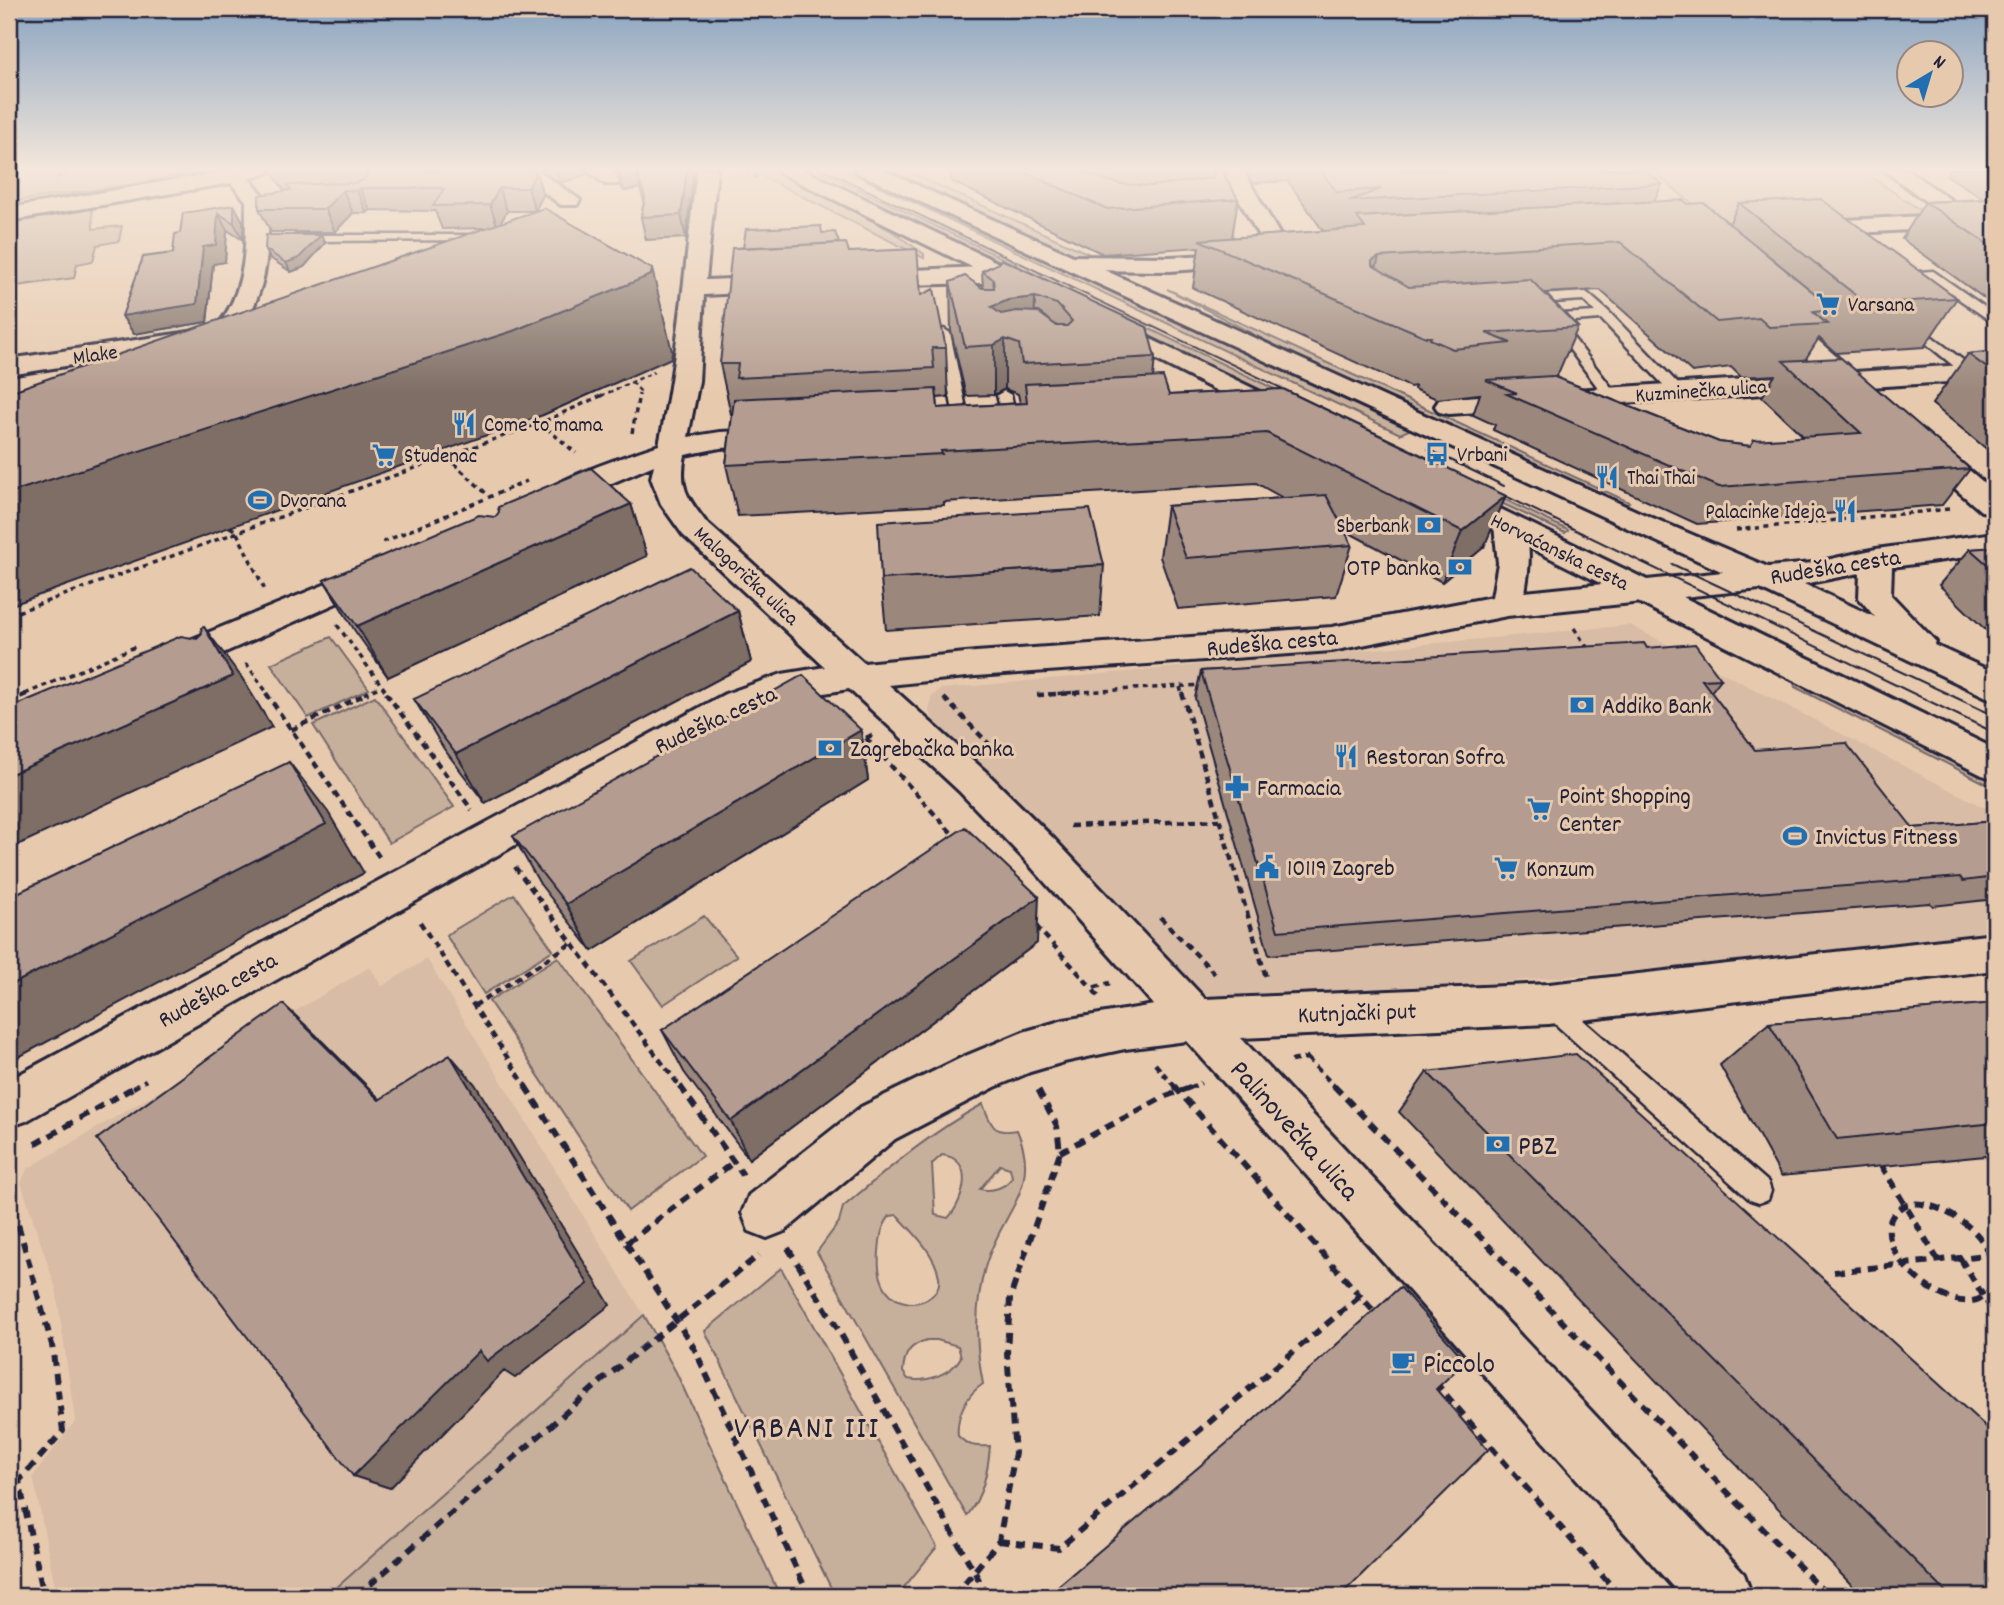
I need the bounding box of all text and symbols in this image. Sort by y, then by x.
north arrow [1896,38,1966,108]
text: N [1926,50,1950,77]
supermarket icon: Varsana [1814,290,1842,318]
place label: Varsana [1848,292,1915,322]
street label: Mlake [71,339,120,375]
street label: Kuzminečka ulica [1634,373,1769,413]
restaurant icon: Come to mama [450,410,478,438]
place label: Come to mama [484,412,604,442]
bus stop icon: Vrbani [1423,440,1451,468]
supermarket icon: Studenac [370,441,398,469]
place label: Vrbani [1457,442,1508,472]
place label: Studenac [404,443,477,473]
restaurant icon: Thai Thai [1593,463,1621,491]
place label: Thai Thai [1627,465,1695,495]
sports icon: Dvorana [246,486,274,514]
place label: Dvorana [280,488,347,518]
restaurant icon: Palacinke Ideja [1831,497,1859,525]
place label: Palacinke Ideja [1705,499,1826,529]
street label: Horvaćanska cesta [1484,507,1634,601]
bank icon: Sberbank [1415,511,1443,539]
place label: Sberbank [1336,513,1409,543]
street label: Malogorička ulica [686,520,805,635]
street label: Rudeška cesta [1768,542,1904,596]
place label: OTP banka [1346,553,1441,587]
bank icon: OTP banka [1446,553,1474,581]
street label: Rudeška cesta [1205,622,1340,668]
street label: Rudeška cesta [650,678,784,765]
bank icon: Addiko Bank [1568,691,1596,719]
place label: Addiko Bank [1602,691,1712,725]
bank icon: Zagrebačka banka [816,734,844,762]
place label: Zagrebačka banka [850,734,1014,768]
restaurant icon: Restoran Sofra [1332,742,1360,770]
place label: Restoran Sofra [1366,742,1505,776]
pharmacy icon: Farmacia [1223,773,1251,801]
place label: Farmacia [1257,773,1342,807]
place label: Point Shopping Center [1559,781,1691,843]
supermarket icon: Point Shopping Center [1525,795,1553,823]
sports icon: Invictus Fitness [1781,822,1809,850]
place label: Invictus Fitness [1815,822,1958,856]
public building icon: 10119 Zagreb [1253,853,1281,881]
place label: 10119 Zagreb [1287,853,1395,887]
supermarket icon: Konzum [1492,854,1520,882]
place label: Konzum [1526,854,1595,888]
street label: Rudeška cesta [153,945,285,1038]
street label: Kutnjački put [1297,996,1417,1034]
street label: Palinovečka ulica [1218,1053,1367,1212]
place label: PBZ [1518,1129,1557,1169]
bank icon: PBZ [1484,1130,1512,1158]
place label: Piccolo [1423,1347,1495,1387]
cafe icon: Piccolo [1389,1348,1417,1376]
district label: VRBANI III [734,1408,880,1454]

